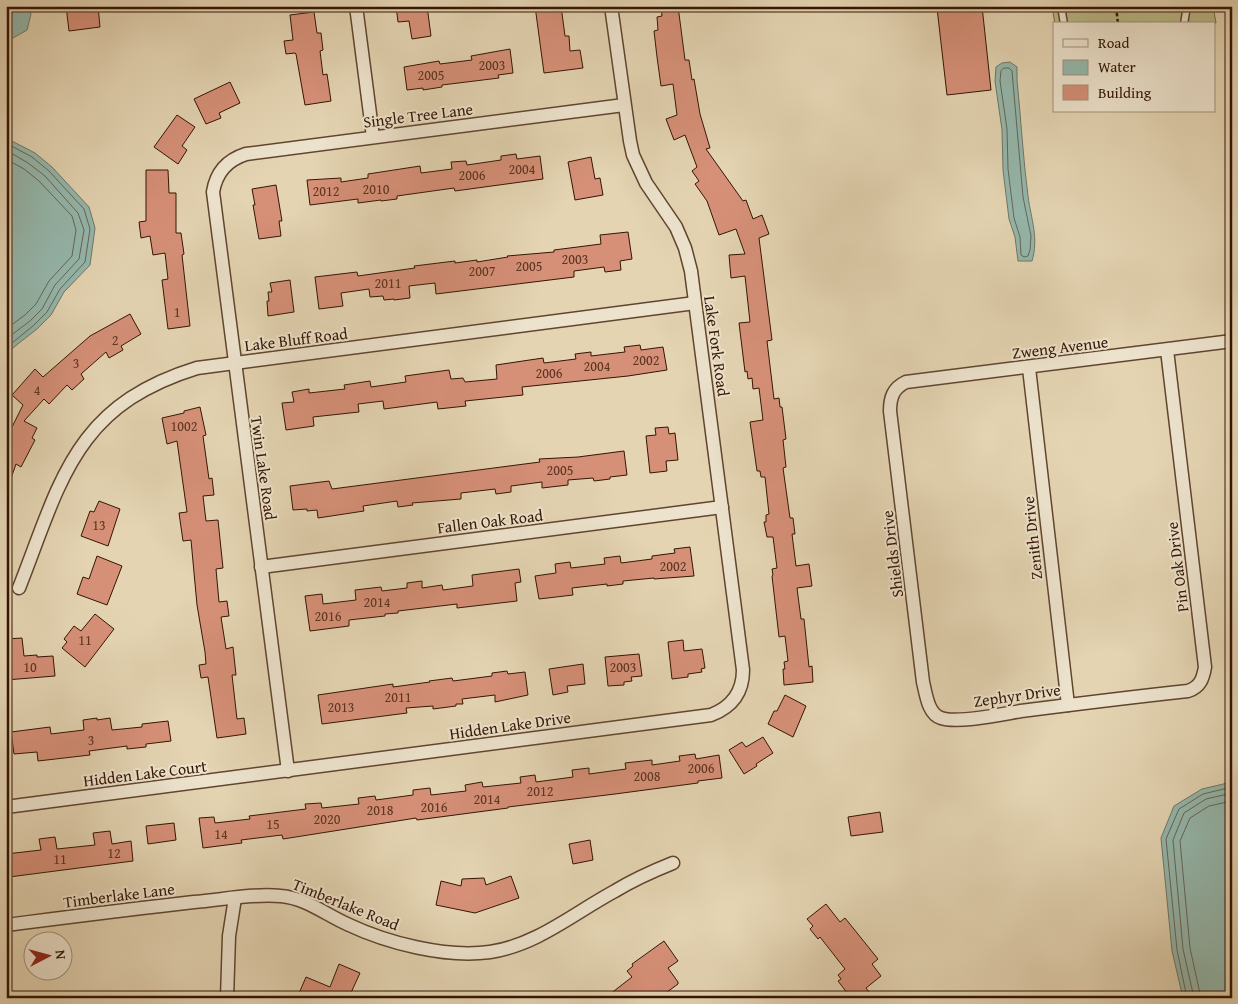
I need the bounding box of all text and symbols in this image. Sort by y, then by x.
legend [1053,22,1216,112]
text: Road [1098,32,1129,53]
house number: 2003 [479,55,505,75]
text: Water [1098,56,1136,77]
house number: 2005 [418,65,444,85]
text: Building [1098,82,1152,103]
street label: Single Tree Lane [362,96,474,134]
house number: 2004 [509,159,536,179]
house number: 2006 [459,165,486,185]
house number: 2010 [363,179,390,199]
house number: 2012 [313,181,339,201]
house number: 2003 [562,249,588,269]
house number: 2005 [516,256,542,276]
house number: 2007 [469,261,496,281]
house number: 2011 [375,273,401,293]
street label: Lake Fork Road [698,294,736,398]
house number: 1 [174,302,180,322]
street label: Lake Bluff Road [243,321,349,357]
street label: Zweng Avenue [1011,329,1109,365]
house number: 2 [112,330,118,350]
house number: 2002 [633,350,659,370]
house number: 3 [73,353,79,373]
house number: 2004 [584,356,611,376]
house number: 2006 [536,363,563,383]
house number: 4 [34,380,41,400]
street label: Twin Lake Road [245,414,283,522]
house number: 1002 [171,416,197,436]
house number: 2005 [547,460,573,480]
street label: Zenith Drive [1016,495,1048,581]
street label: Fallen Oak Road [436,503,545,539]
street label: Shields Drive [875,509,909,599]
house number: 13 [92,515,106,535]
street label: Pin Oak Drive [1160,521,1194,613]
house number: 2002 [660,556,686,576]
house number: 2014 [364,592,391,612]
house number: 2016 [315,606,342,626]
house number: 11 [78,630,92,650]
house number: 10 [23,657,37,677]
house number: 2003 [610,657,636,677]
street label: Zephyr Drive [972,677,1062,713]
house number: 2011 [385,687,411,707]
house number: 2013 [328,697,354,717]
street label: Hidden Lake Drive [448,705,572,745]
house number: 3 [88,730,94,750]
street label: Hidden Lake Court [82,753,208,792]
house number: 2006 [688,758,715,778]
house number: 2008 [634,766,661,786]
house number: 2012 [527,781,553,801]
house number: 2014 [474,789,501,809]
house number: 2016 [421,797,448,817]
house number: 2018 [367,800,394,820]
house number: 2020 [314,809,341,829]
house number: 15 [266,814,280,834]
house number: 14 [214,824,228,844]
house number: 12 [107,843,121,863]
house number: 11 [53,849,67,869]
street label: Timberlake Road [289,872,403,937]
street label: Timberlake Lane [62,876,176,914]
north arrow [22,932,72,982]
text: N [50,949,71,961]

